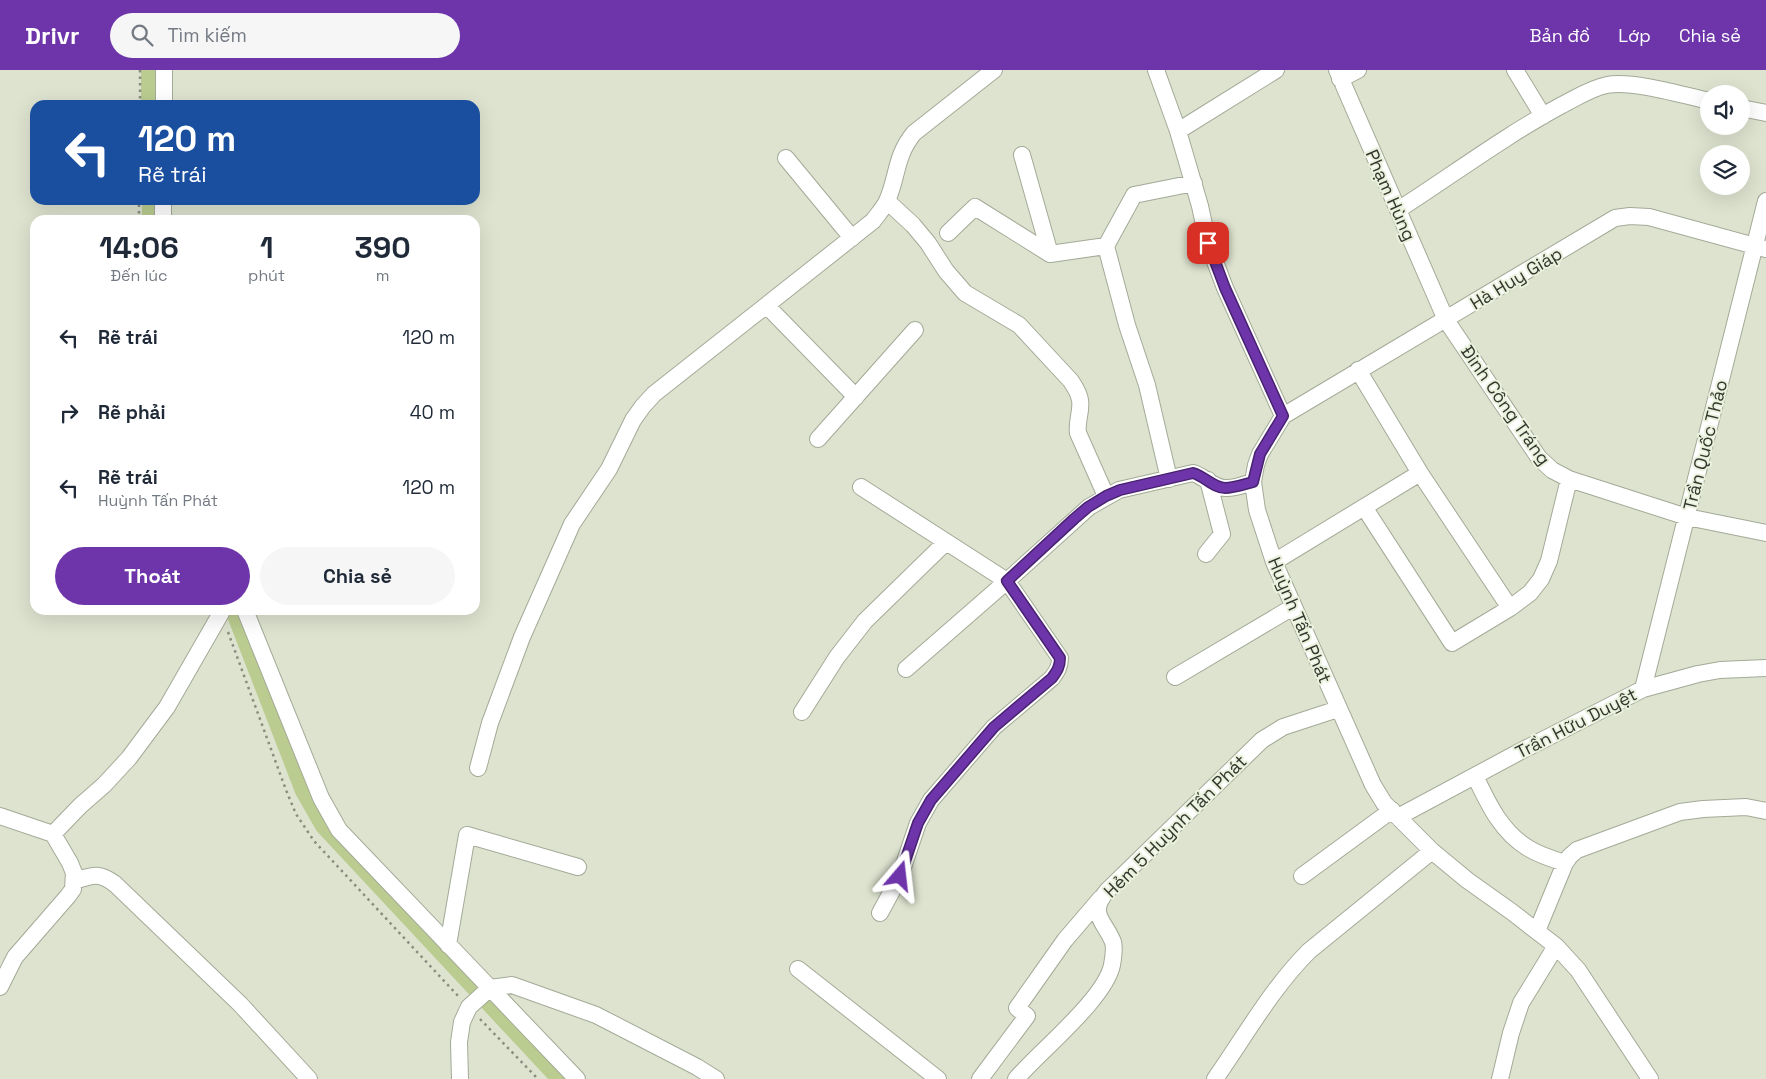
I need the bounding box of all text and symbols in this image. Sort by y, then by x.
search box [110,13,460,58]
text: Drivr [25,20,80,51]
icon: search [128,21,156,49]
text: Tìm kiếm [168,23,247,48]
text: Bản đồ [1530,24,1590,47]
text: Lớp [1618,24,1651,47]
text: Chia sẻ [1679,24,1741,47]
map controls [1700,85,1750,195]
button: sound [1700,85,1750,135]
text: 120 m [138,117,236,161]
icon: left [55,120,120,185]
button: layers [1700,145,1750,195]
street label: Phạm Hùng [1361,146,1421,244]
text: Rẽ trái [138,160,207,188]
pin [1187,222,1229,264]
text: 14:06 [99,228,179,267]
text: 1 [260,228,273,267]
text: 390 [355,228,411,267]
icon: arrive [1194,229,1222,257]
street label: Hà Huy Giáp [1466,241,1566,315]
text: Đến lúc [110,265,168,286]
text: phút [248,265,285,286]
text: m [376,265,390,286]
icon: left [55,324,83,352]
text: Rẽ trái [98,325,158,350]
text: 120 m [402,325,455,350]
street label: Đinh Công Tráng [1456,341,1556,469]
street label: Trần Quốc Thảo [1678,377,1732,513]
icon: right [55,399,83,427]
text: Rẽ phải [98,400,166,425]
text: 40 m [410,400,455,425]
text: Rẽ trái [98,465,158,490]
icon: left [55,474,83,502]
text: 120 m [402,475,455,500]
text: Huỳnh Tấn Phát [98,490,218,511]
button: Thoát [55,547,250,605]
button: Chia sẻ [260,547,455,605]
street label: Huỳnh Tấn Phát [1263,553,1337,687]
street label: Trần Hữu Duyệt [1511,682,1641,764]
street label: Hẻm 5 Huỳnh Tấn Phát [1099,750,1251,902]
position arrow [873,849,925,901]

